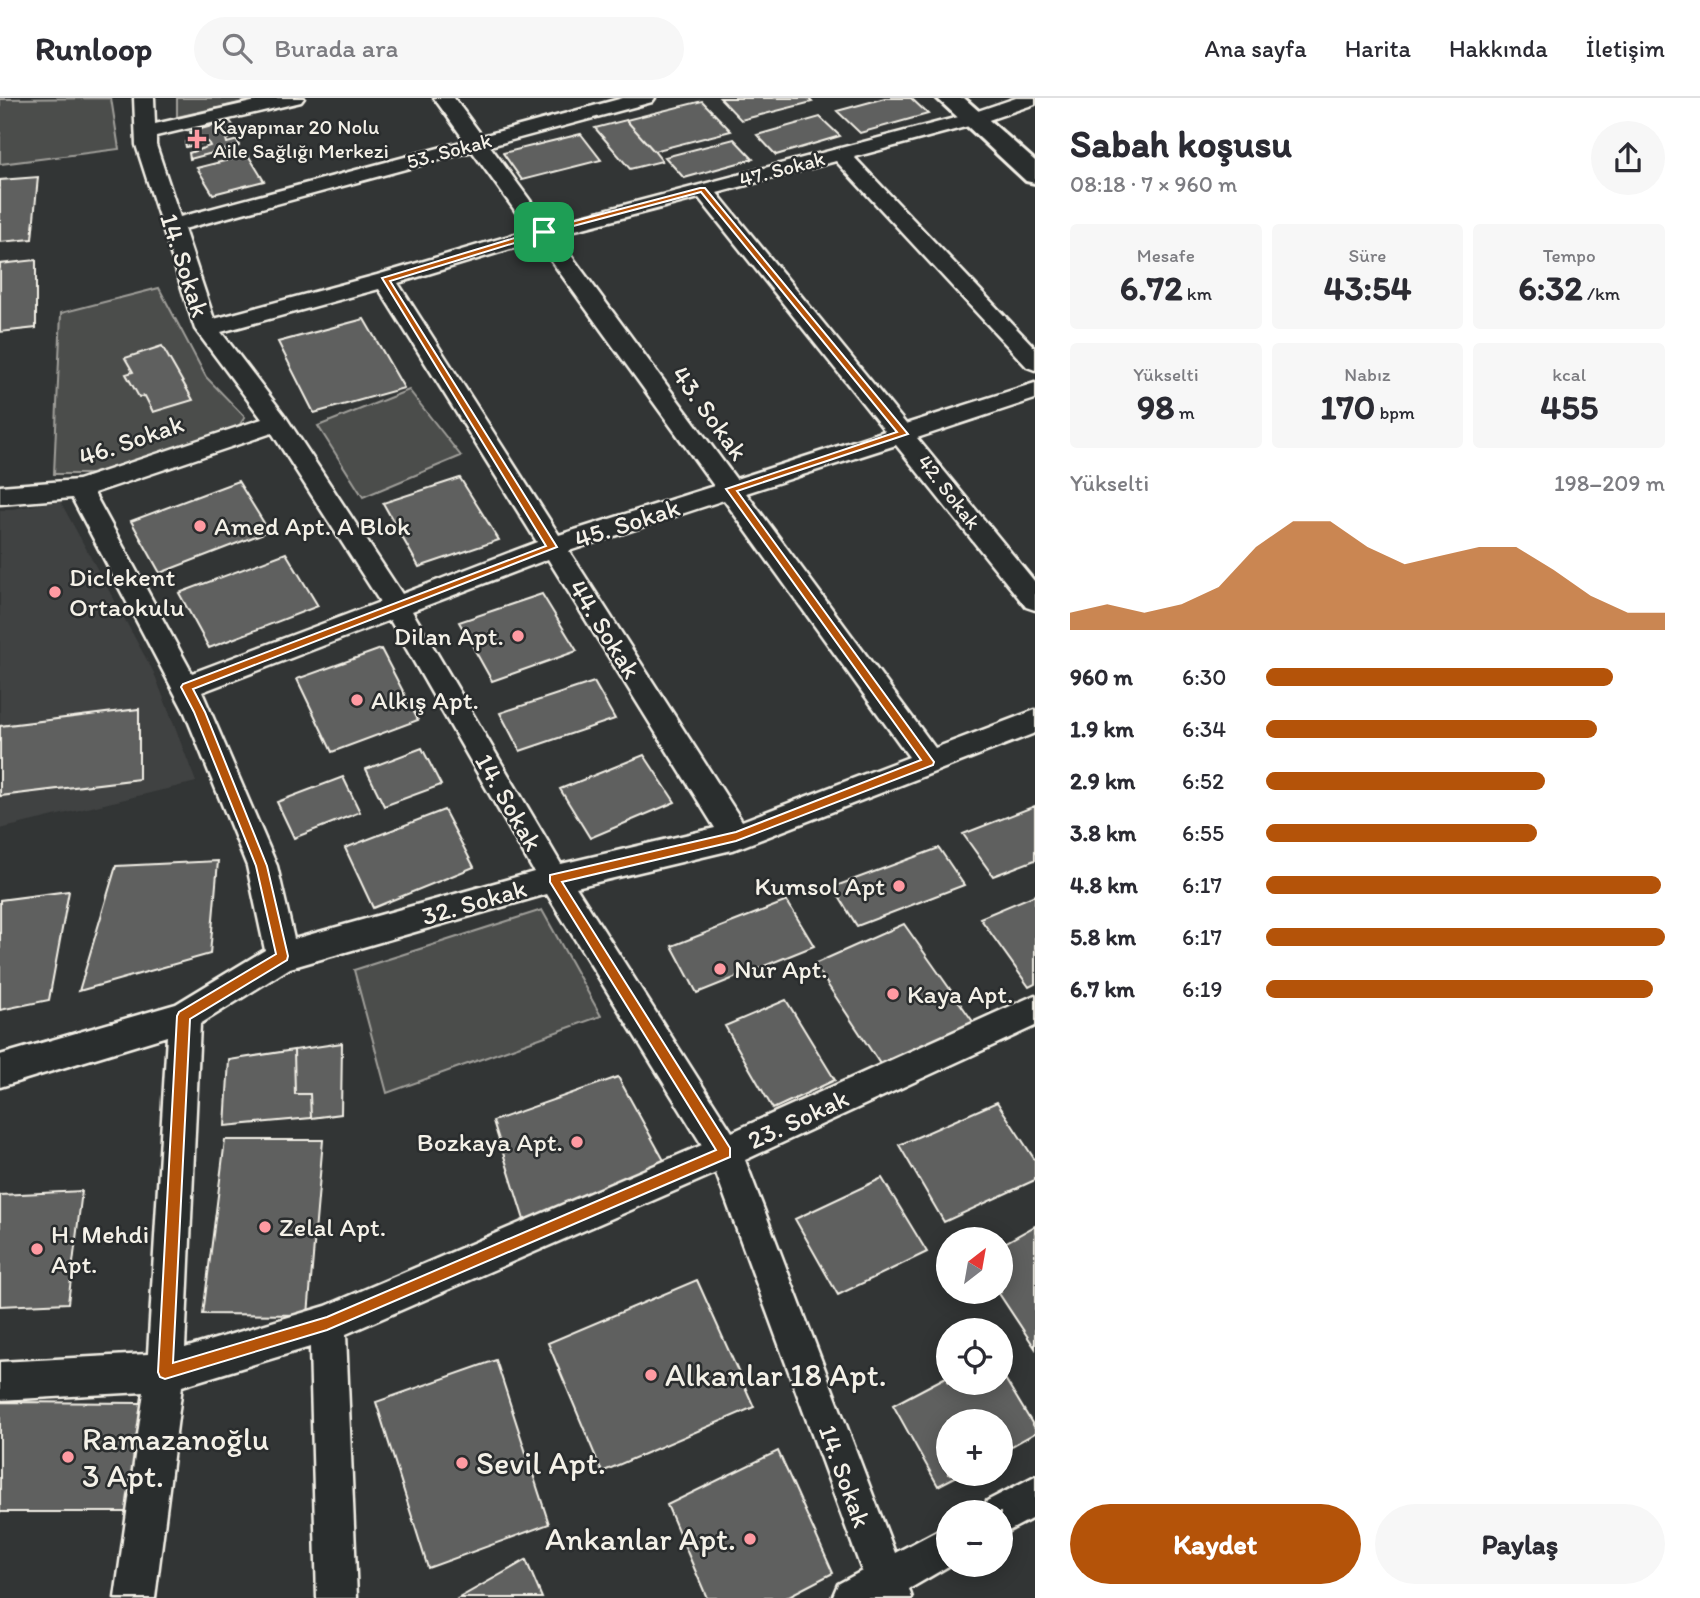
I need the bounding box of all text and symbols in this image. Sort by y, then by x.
search box [194,17,684,80]
text: Runloop [35,29,152,68]
icon: search [218,29,256,67]
text: Burada ara [274,32,398,64]
text: Ana sayfa [1204,34,1307,63]
text: Harita [1345,34,1411,63]
text: Hakkında [1449,34,1548,63]
text: İletişim [1586,34,1665,63]
place label: Kayapınar 20 Nolu Aile Sağlığı Merkezi [213,114,389,163]
text: Sabah koşusu [1070,121,1292,167]
button: share [1591,121,1665,195]
street label: 53. Sokak [404,127,494,174]
marker: Kayapınar 20 Nolu Aile Sağlığı Merkezi [187,129,207,149]
street label: 47. Sokak [736,145,828,192]
text: 08:18 · 7 × 960 m [1070,170,1237,198]
pin [514,202,574,262]
street label: 14. Sokak [153,209,217,321]
icon: arrive [525,213,563,251]
text: Mesafe [1137,244,1195,267]
text: Süre [1349,244,1386,267]
text: Tempo [1543,244,1596,267]
text: 6.72 [1120,267,1183,309]
text: 43:54 [1323,267,1412,309]
text: 6:32 [1518,267,1583,309]
text: km [1183,282,1212,305]
text: /km [1583,282,1620,305]
street label: 43. Sokak [665,359,755,467]
text: Yükselti [1133,363,1199,386]
text: Nabız [1344,363,1391,386]
text: kcal [1552,363,1586,386]
text: 98 [1137,386,1174,428]
text: 170 [1320,386,1375,428]
text: 455 [1540,386,1598,428]
text: m [1174,401,1195,424]
text: bpm [1375,401,1415,424]
street label: 46. Sokak [74,407,188,473]
street label: 42. Sokak [912,449,987,534]
text: Yükselti [1070,469,1149,497]
text: 198–209 m [1554,469,1665,497]
street label: 45. Sokak [570,491,684,555]
place label: Amed Apt. A Blok [214,510,411,542]
marker: Amed Apt. A Blok [192,518,208,534]
place label: Diclekent Ortaokulu [69,561,184,623]
street label: 44. Sokak [562,573,648,685]
marker: Diclekent Ortaokulu [47,584,63,600]
place label: Dilan Apt. [394,620,504,652]
marker: Dilan Apt. [510,628,526,644]
text: 960 m [1070,663,1133,691]
text: 6:30 [1182,663,1227,691]
place label: Alkış Apt. [371,684,479,716]
marker: Alkış Apt. [349,692,365,708]
text: 1.9 km [1070,715,1134,743]
text: 6:34 [1182,715,1226,743]
street label: 14. Sokak [468,748,550,856]
text: 2.9 km [1070,767,1135,795]
text: 6:52 [1182,767,1224,795]
text: 3.8 km [1070,819,1136,847]
text: 6:55 [1182,819,1224,847]
place label: Kumsol Apt [754,870,885,902]
text: 4.8 km [1070,871,1138,899]
text: 6:17 [1182,871,1222,899]
street label: 32. Sokak [418,872,530,932]
marker: Kumsol Apt [891,878,907,894]
text: 5.8 km [1070,923,1136,951]
text: 6:17 [1182,923,1222,951]
place label: Nur Apt. [734,953,828,985]
marker: Nur Apt. [712,961,728,977]
text: 6.7 km [1070,975,1135,1003]
text: 6:19 [1182,975,1223,1003]
place label: Kaya Apt. [907,978,1013,1010]
marker: Kaya Apt. [885,986,901,1002]
street label: 23. Sokak [743,1082,853,1156]
place label: Bozkaya Apt. [417,1126,563,1158]
marker: Bozkaya Apt. [569,1134,585,1150]
place label: Zelal Apt. [279,1211,386,1243]
place label: H. Mehdi Apt. [51,1218,149,1280]
marker: Zelal Apt. [257,1219,273,1235]
north arrow [936,1227,1013,1304]
map controls [936,1227,1013,1577]
marker: H. Mehdi Apt. [29,1241,45,1257]
button: locate [936,1318,1013,1395]
place label: Alkanlar 18 Apt. [665,1356,887,1394]
marker: Alkanlar 18 Apt. [643,1367,659,1383]
button: + [936,1409,1013,1486]
place label: Ramazanoğlu 3 Apt. [82,1420,269,1495]
street label: 14. Sokak [812,1420,878,1532]
place label: Sevil Apt. [476,1444,606,1482]
marker: Ramazanoğlu 3 Apt. [60,1449,76,1465]
marker: Sevil Apt. [454,1455,470,1471]
button: − [936,1500,1013,1577]
button: Kaydet [1070,1504,1361,1584]
button: Paylaş [1375,1504,1665,1584]
place label: Ankanlar Apt. [545,1520,736,1558]
marker: Ankanlar Apt. [742,1531,758,1547]

